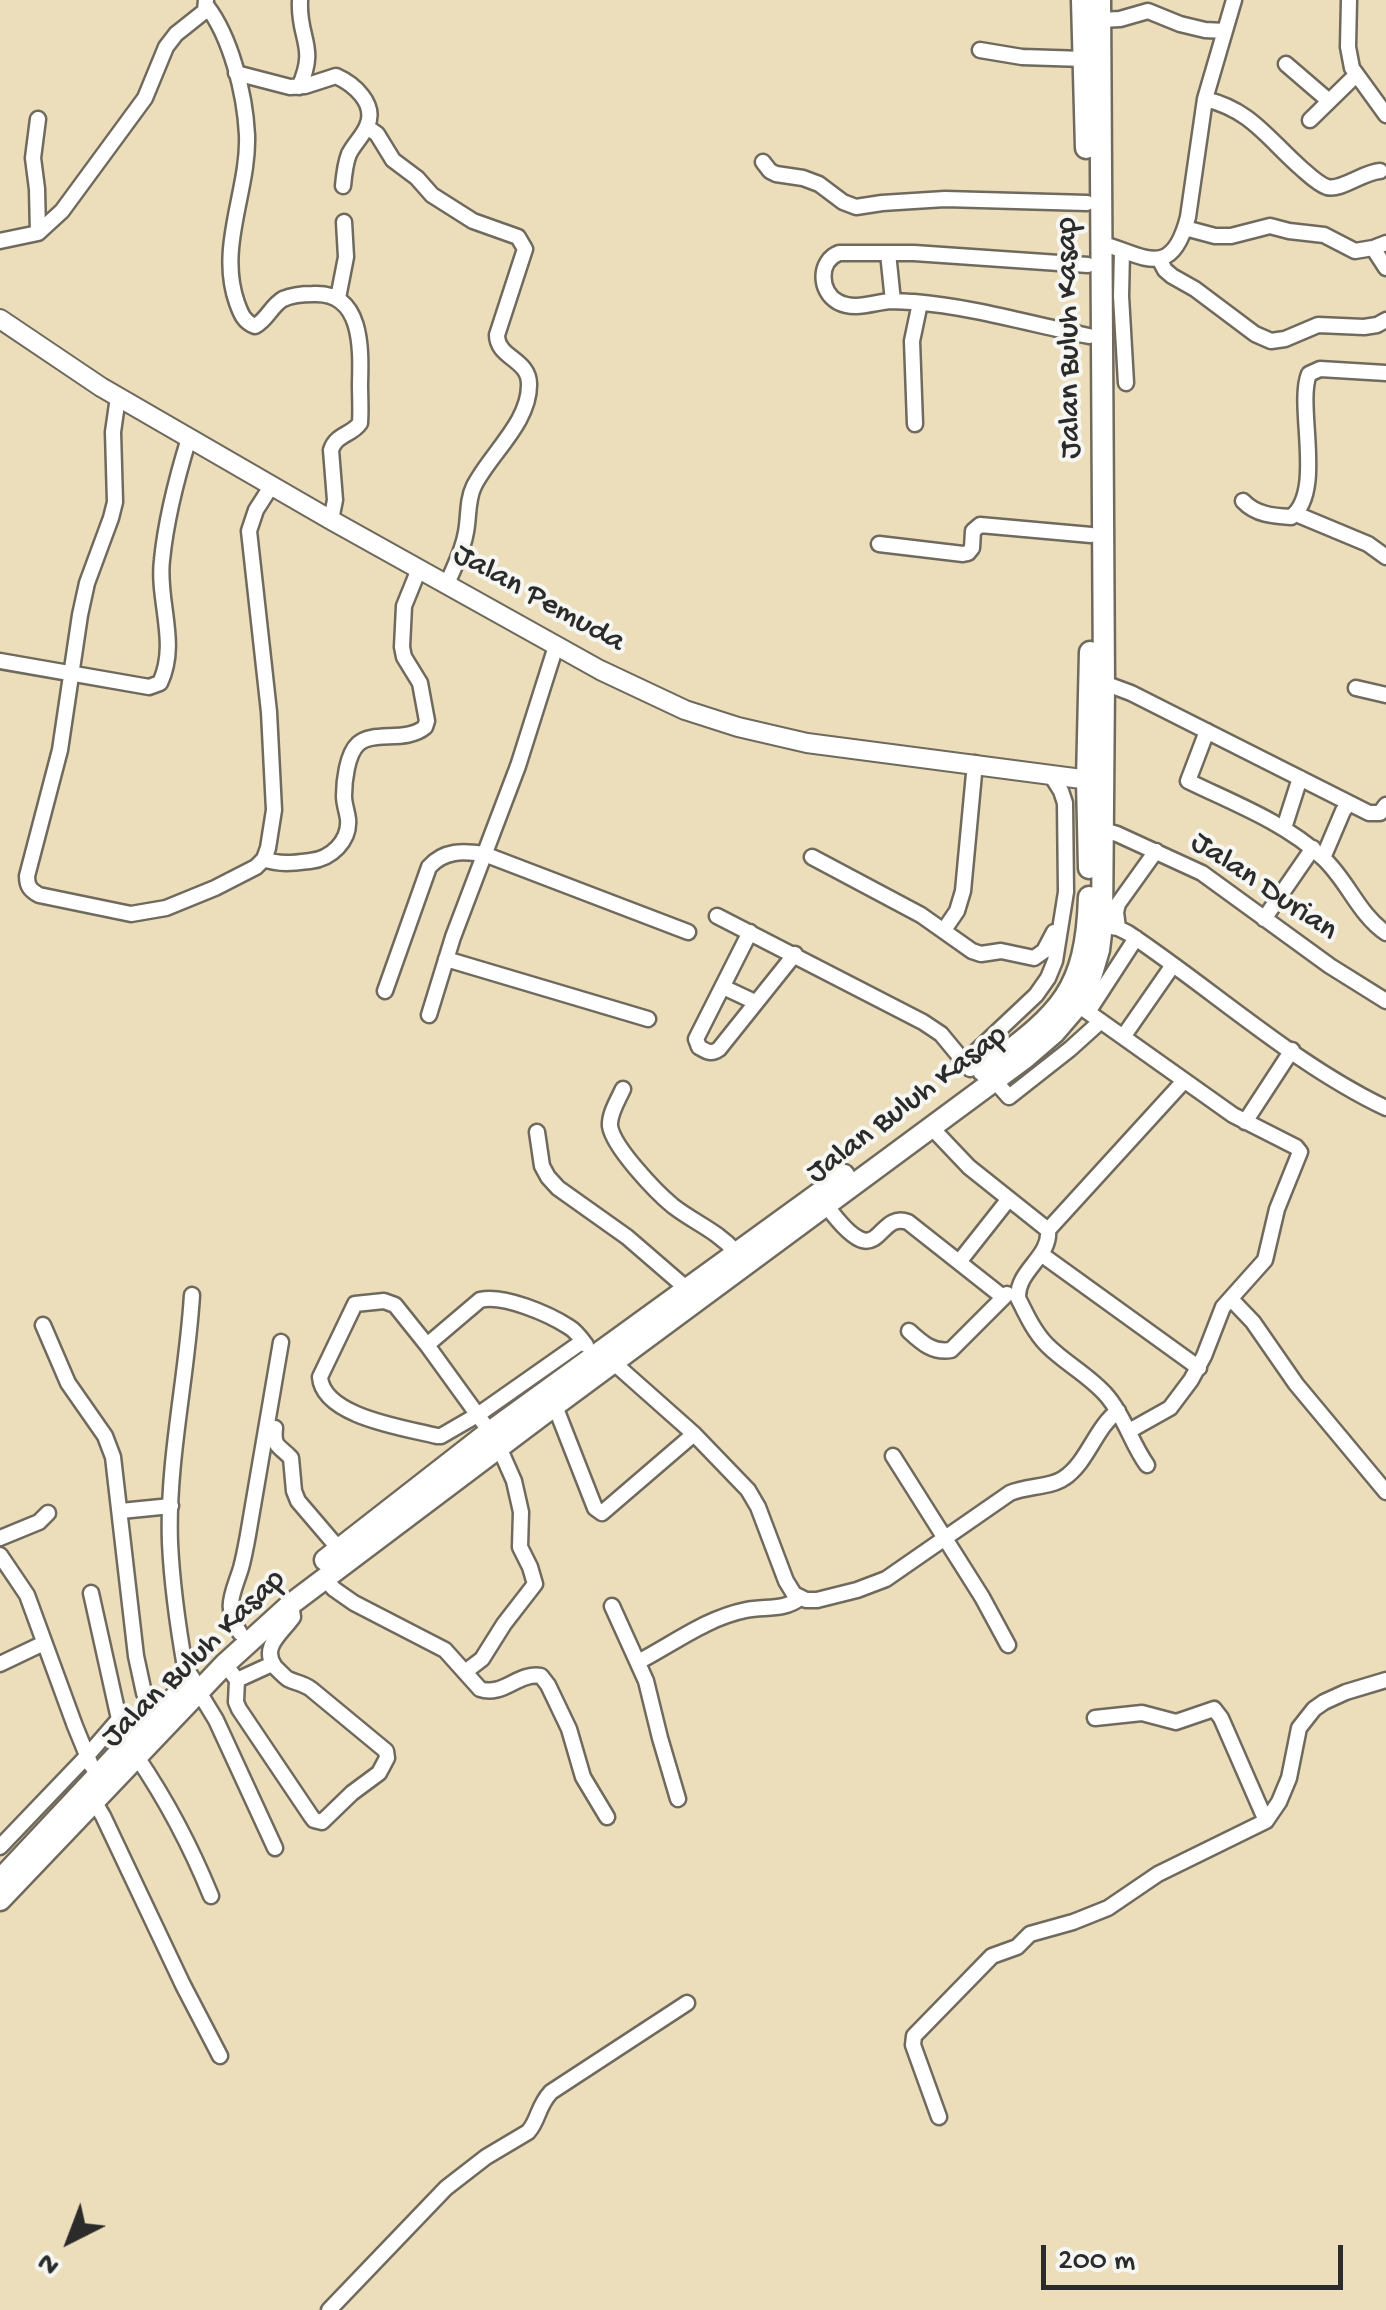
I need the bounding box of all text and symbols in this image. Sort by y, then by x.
street label: Jalan Buluh Kasap [1050,217,1092,459]
street label: Jalan Pemuda [445,537,631,663]
street label: Jalan Durian [1182,825,1344,951]
street label: Jalan Buluh Kasap [800,1018,1016,1194]
street label: Jalan Buluh Kasap [95,1562,295,1758]
north arrow [20,2190,120,2290]
scale bar [1046,2225,1348,2287]
text: N [32,2244,67,2281]
text: 200 m [1058,2245,1135,2280]

